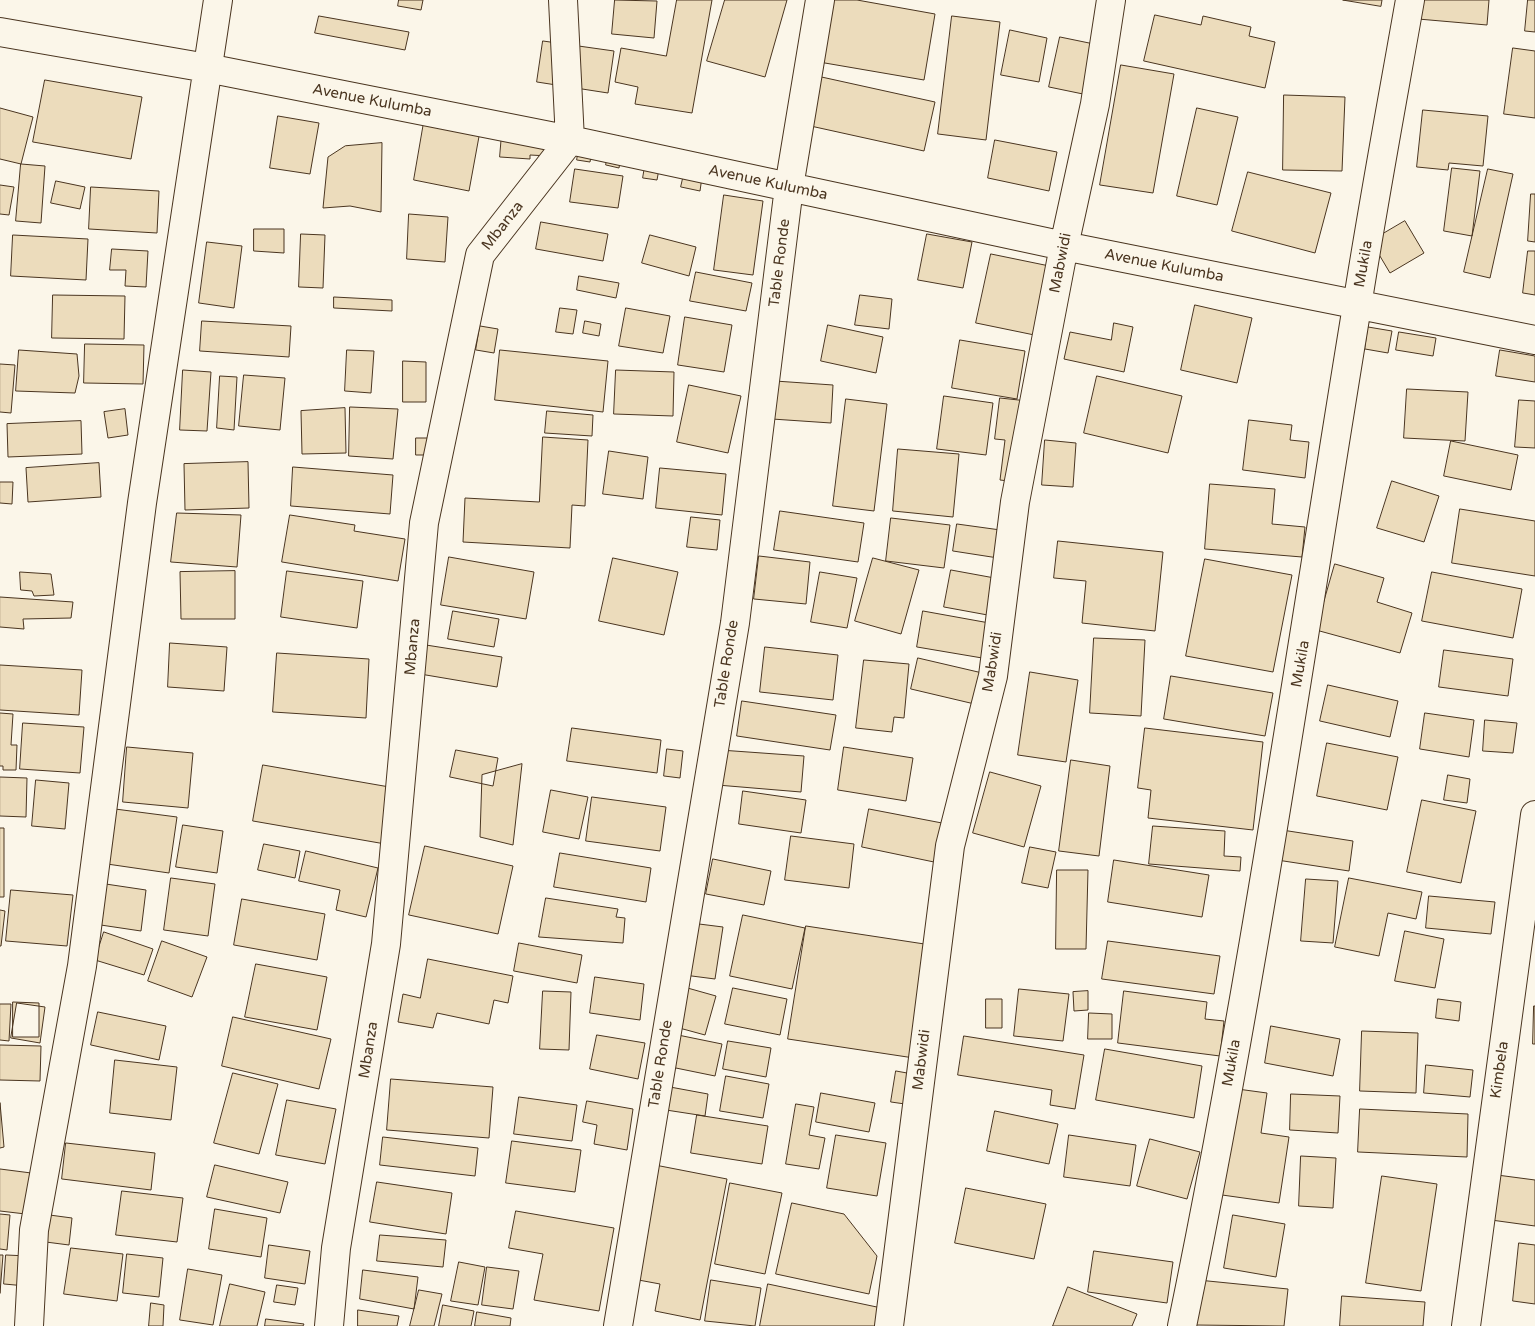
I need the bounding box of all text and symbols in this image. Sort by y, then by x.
street label: Avenue Kulumba [311,81,433,121]
street label: Avenue Kulumba [707,162,829,204]
street label: Mbanza [478,198,528,254]
street label: Table Ronde [766,218,794,308]
street label: Mabwidi [1046,231,1076,295]
street label: Mukila [1351,239,1377,289]
street label: Avenue Kulumba [1103,246,1225,286]
street label: Mbanza [402,618,424,676]
street label: Table Ronde [711,619,743,709]
street label: Mabwidi [979,630,1007,694]
street label: Mukila [1288,639,1314,689]
street label: Table Ronde [645,1019,677,1109]
street label: Mbanza [356,1020,382,1080]
street label: Mabwidi [909,1029,935,1091]
street label: Mukila [1219,1038,1245,1088]
street label: Kimbela [1487,1040,1513,1100]

